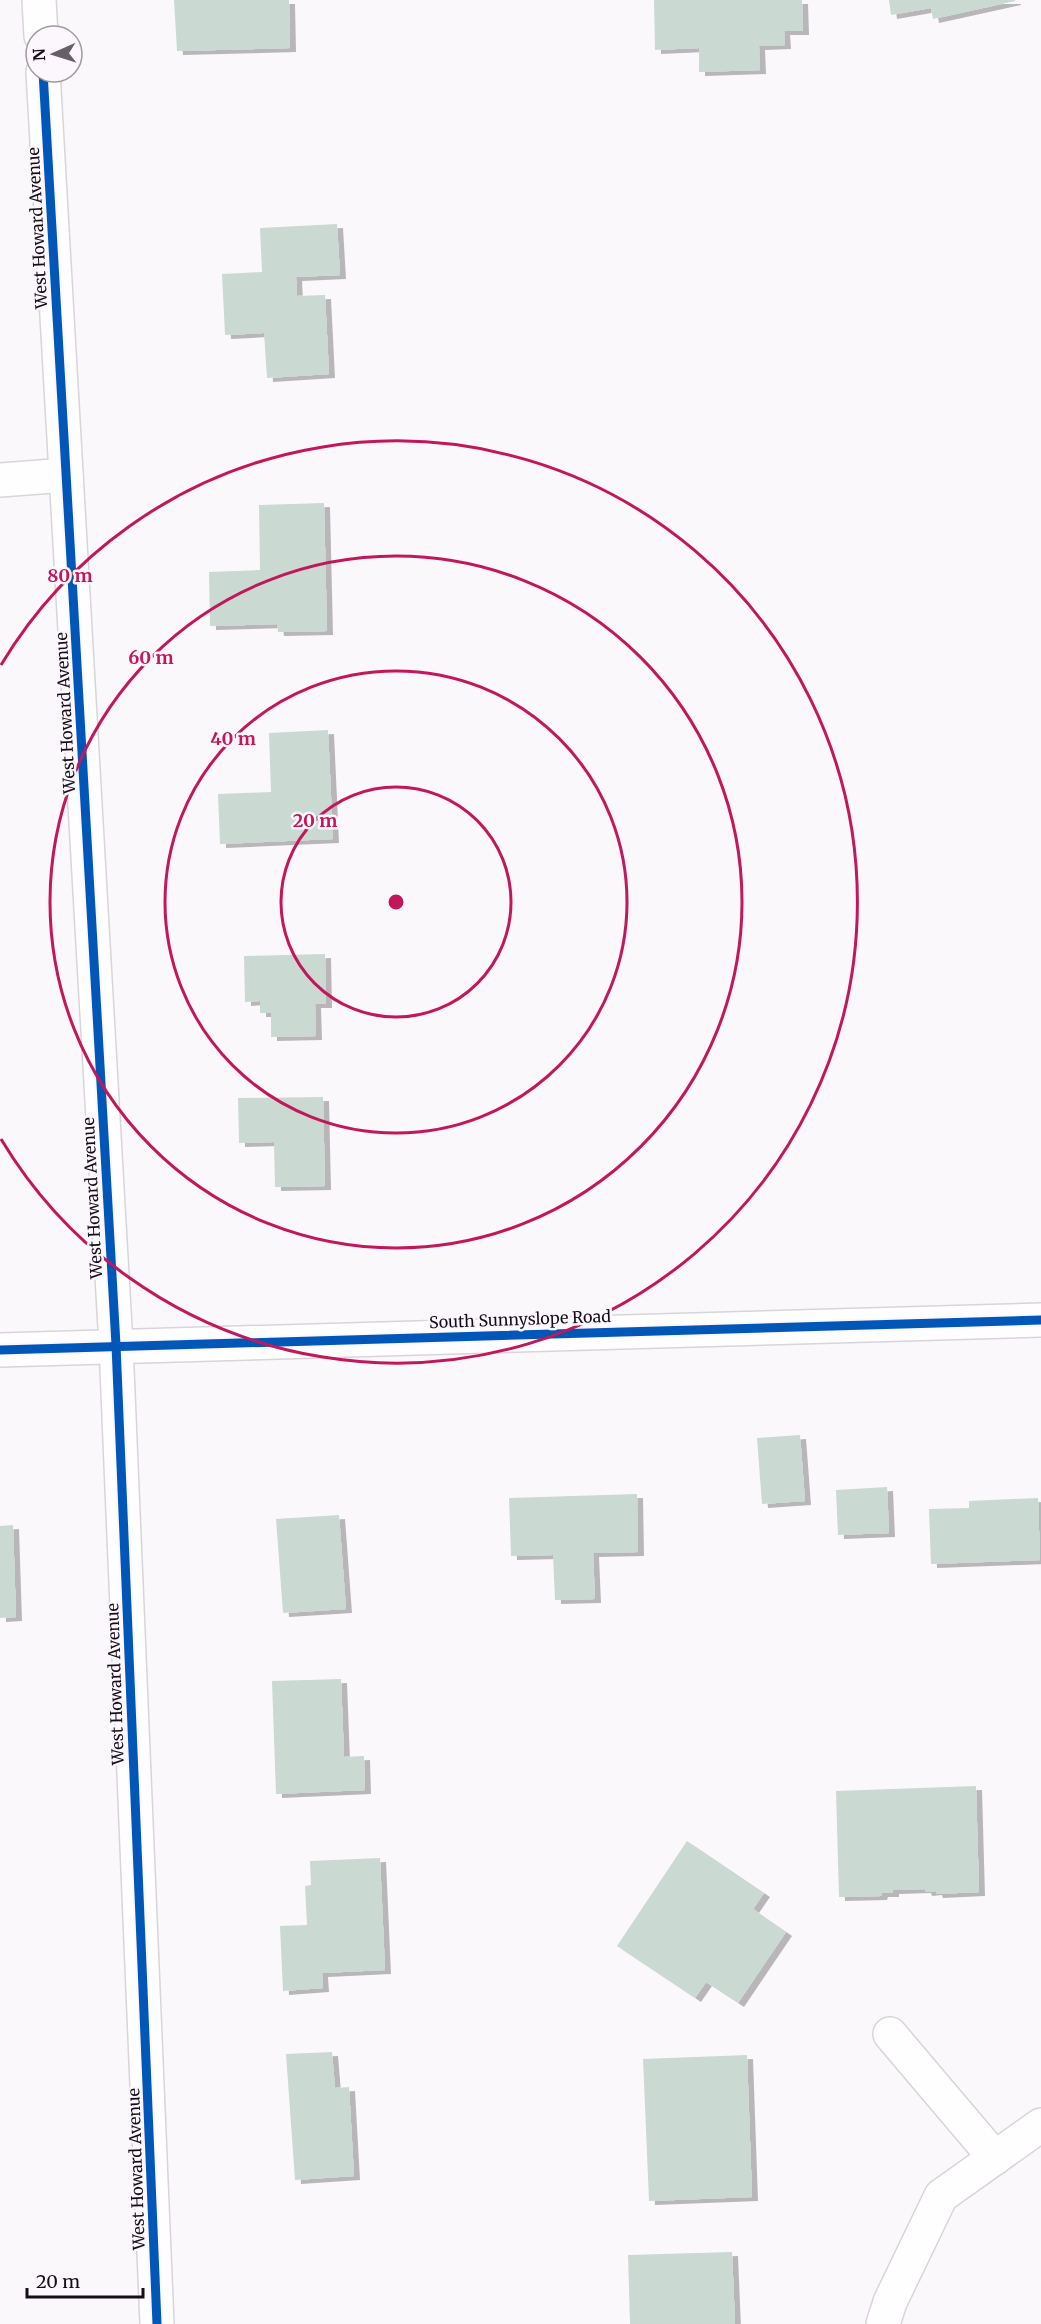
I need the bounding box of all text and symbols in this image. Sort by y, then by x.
north arrow [24,24,84,84]
text: N [29,48,49,62]
street label: West Howard Avenue [23,147,51,310]
text: 80 m [47,564,93,587]
street label: West Howard Avenue [51,632,79,795]
text: 60 m [128,646,174,669]
text: 40 m [210,727,256,750]
text: 20 m [293,809,337,832]
centre of rings [386,892,406,912]
street label: West Howard Avenue [78,1117,106,1280]
street label: South Sunnyslope Road [429,1306,612,1332]
street label: West Howard Avenue [102,1603,128,1766]
street label: West Howard Avenue [123,2088,149,2251]
scale bar [27,2261,142,2299]
text: 20 m [36,2270,80,2293]

